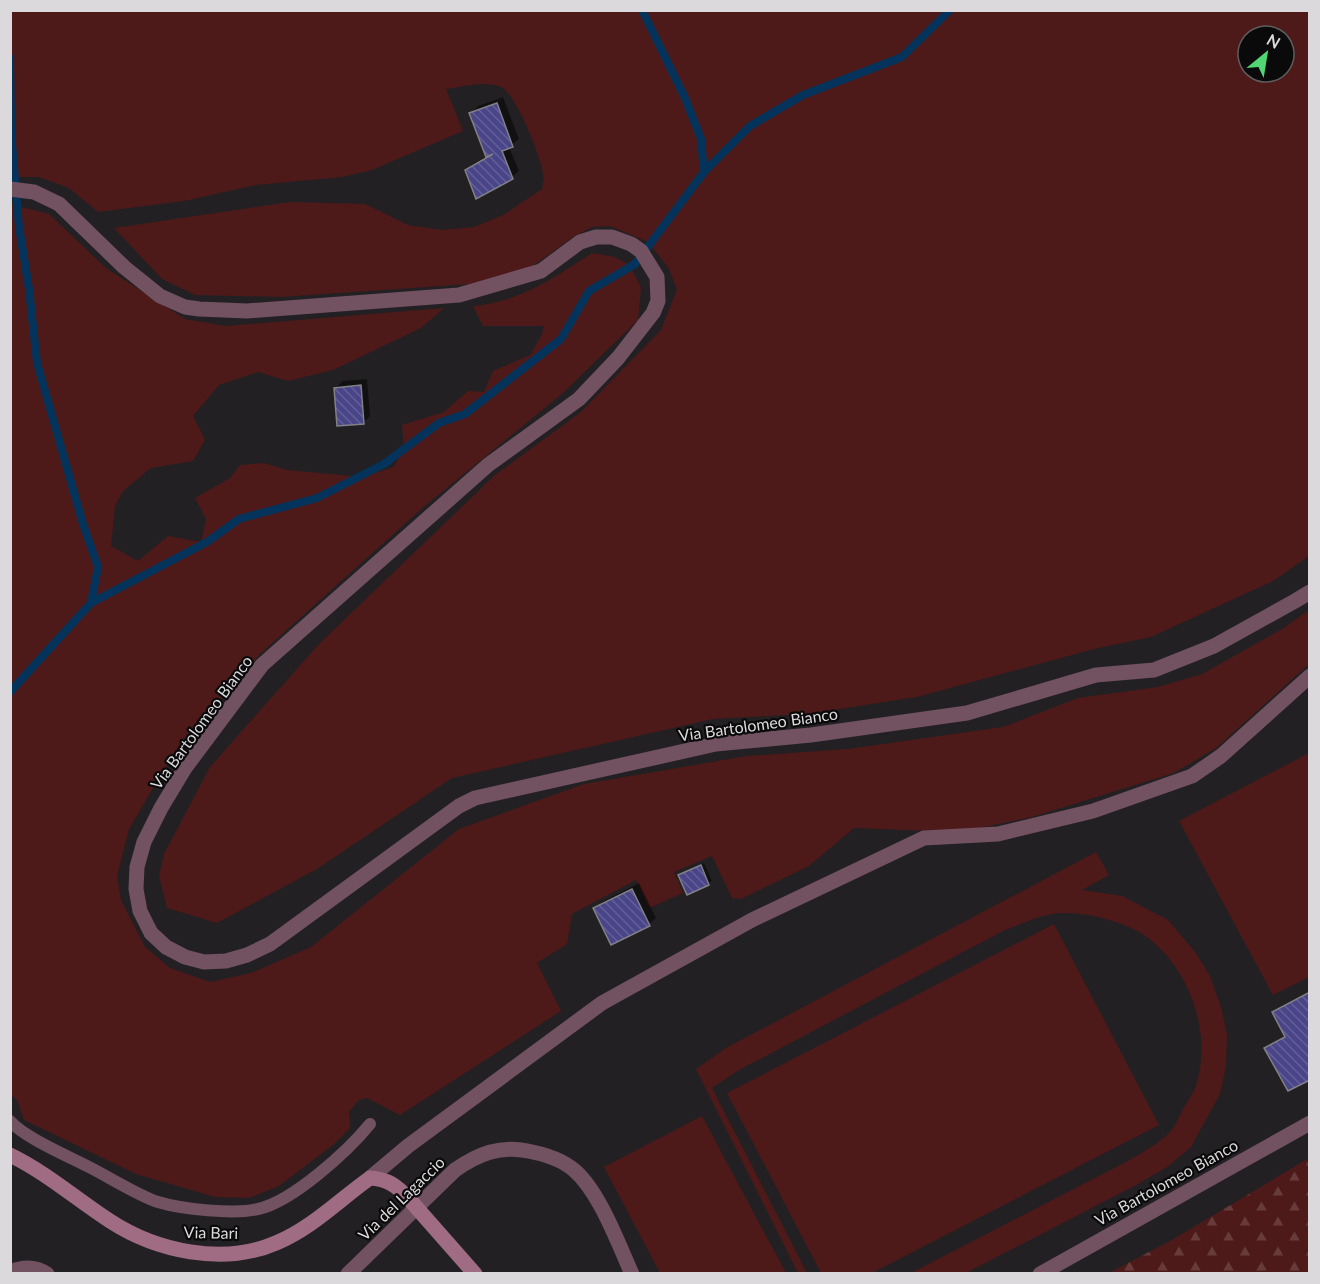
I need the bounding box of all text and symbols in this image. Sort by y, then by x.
north arrow [1236,24,1296,84]
text: N [1264,29,1284,52]
street label: Via Bartolomeo Bianco [146,651,256,793]
street label: Via Bartolomeo Bianco [677,703,839,745]
street label: Via Bartolomeo Bianco [1091,1135,1241,1229]
street label: Via del Lagaccio [354,1152,448,1244]
street label: Via Bari [184,1222,238,1242]

